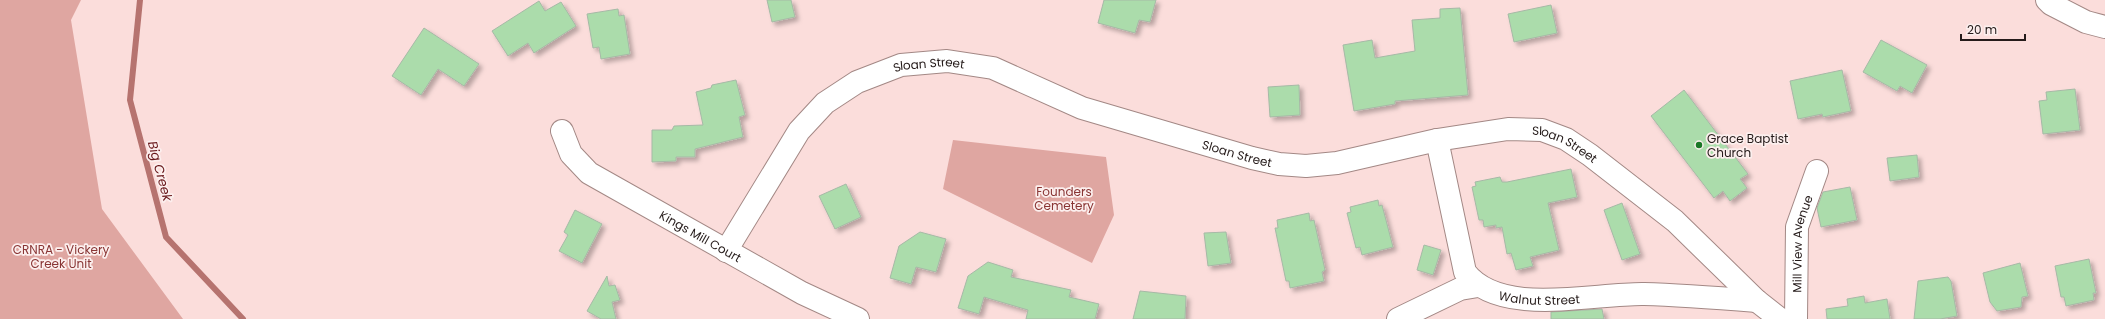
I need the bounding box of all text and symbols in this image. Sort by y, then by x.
scale bar [1961,16,2025,42]
text: 20 m [1967,21,1997,38]
street label: Sloan Street [890,52,966,76]
street label: Sloan Street [1532,121,1601,166]
place label: Grace Baptist Church [1707,130,1788,161]
street label: Sloan Street [1200,135,1274,171]
water label: Big Creek [143,139,177,204]
marker: Grace Baptist Church [1694,140,1704,150]
park label: Founders Cemetery [1034,183,1094,214]
street label: Mill View Avenue [1788,193,1816,293]
street label: Kings Mill Court [657,206,745,266]
park label: CRNRA - Vickery Creek Unit [13,241,110,272]
street label: Walnut Street [1497,286,1580,308]

